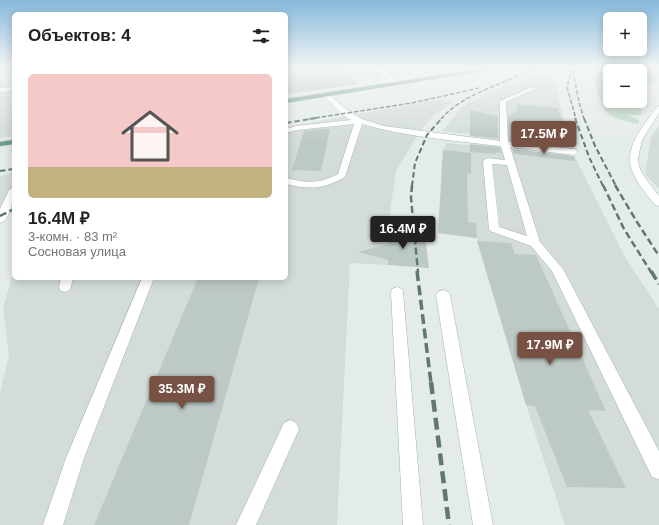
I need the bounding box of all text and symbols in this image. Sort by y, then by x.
map controls [603,12,647,108]
button: + [603,12,647,56]
icon: filters [250,25,272,47]
text: Объектов: 4 [28,26,131,45]
button: − [603,64,647,108]
icon: home [114,100,186,172]
pin: 17.5M ₽ [507,121,581,155]
text: 17.5M ₽ [520,126,568,141]
text: 16.4M ₽ [28,209,90,228]
pin: 16.4M ₽ [366,216,440,250]
text: 16.4M ₽ [379,221,427,236]
text: 3-комн. · 83 m² [28,229,117,244]
text: Сосновая улица [28,244,126,259]
pin: 17.9M ₽ [513,332,587,366]
text: 17.9M ₽ [526,337,574,352]
pin: 35.3M ₽ [145,376,219,410]
text: 35.3M ₽ [158,381,206,396]

